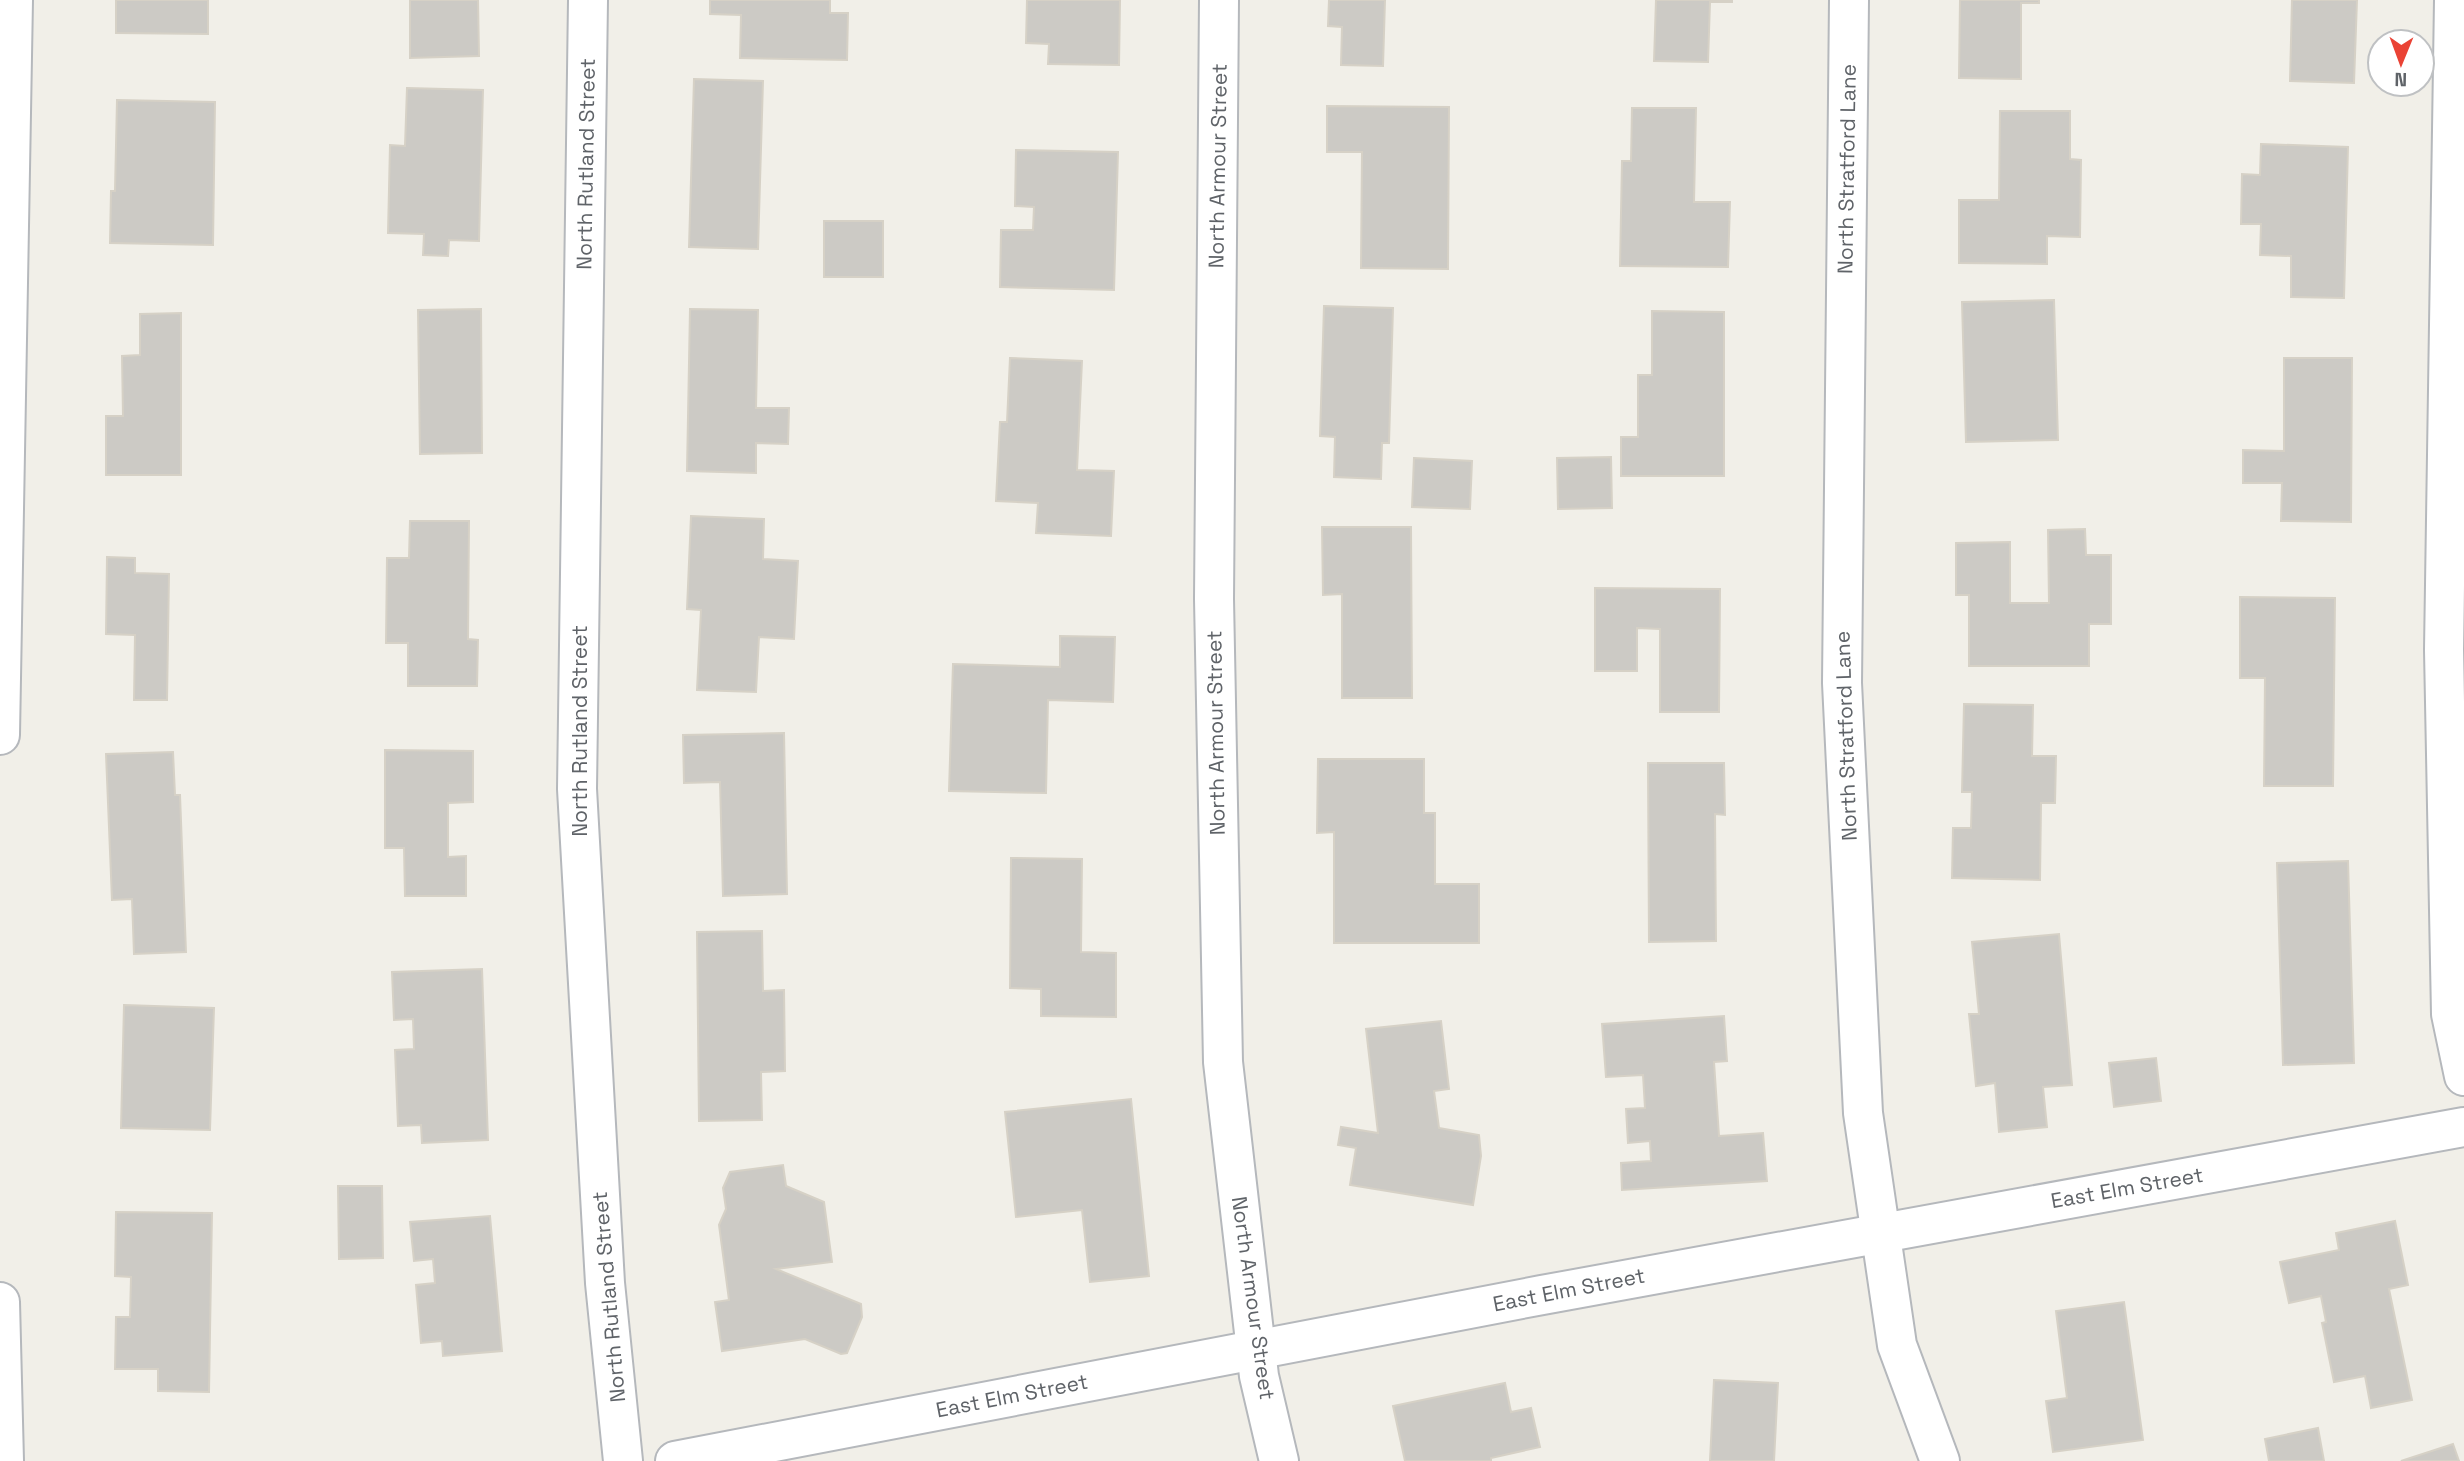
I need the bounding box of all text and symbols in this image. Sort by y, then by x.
north arrow [2366,28,2436,98]
street label: North Rutland Street [570,58,601,270]
street label: North Armour Street [1202,63,1233,269]
street label: North Stratford Lane [1831,64,1862,274]
text: N [2394,67,2407,92]
street label: North Rutland Street [566,625,593,837]
street label: North Armour Street [1200,630,1231,836]
street label: North Stratford Lane [1828,630,1863,842]
street label: East Elm Street [2049,1161,2205,1214]
street label: North Rutland Street [586,1190,631,1404]
street label: North Armour Street [1226,1195,1281,1401]
street label: East Elm Street [1491,1262,1647,1317]
street label: East Elm Street [934,1368,1090,1423]

